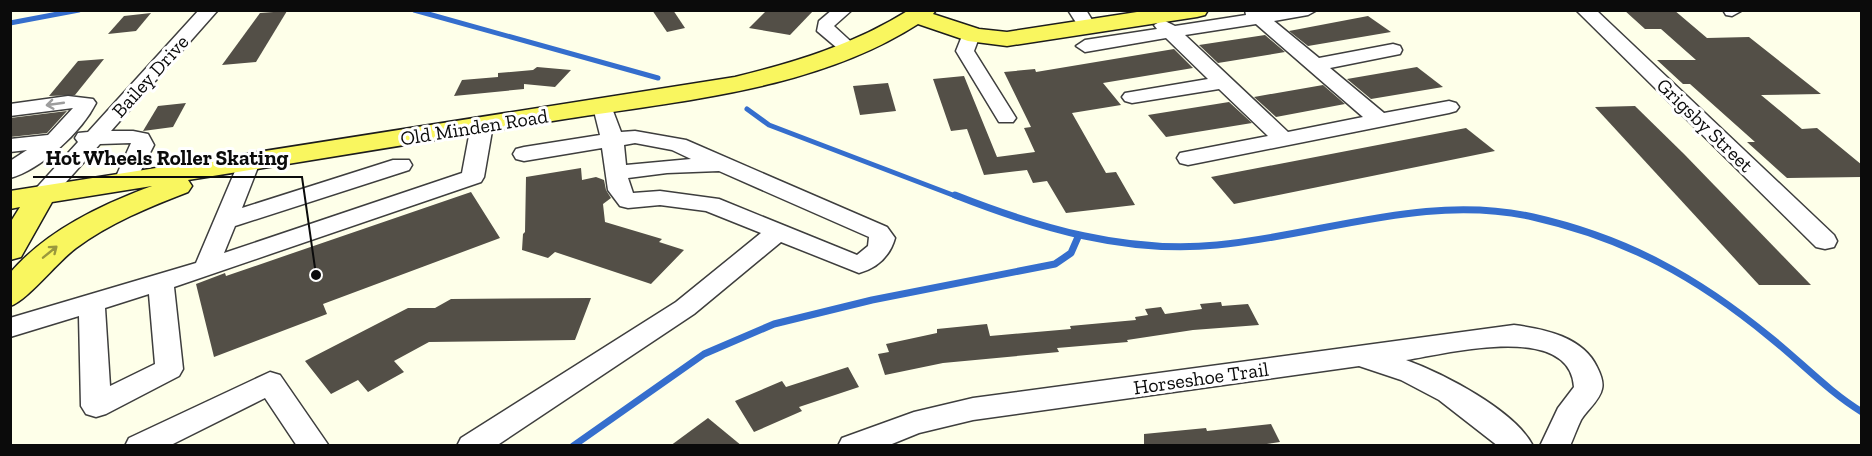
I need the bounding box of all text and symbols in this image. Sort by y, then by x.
street label: Bailey Drive [107,30,193,122]
street label: Grigsby Street [1652,73,1759,177]
one-way arrow [45,99,65,110]
street label: Old Minden Road [398,103,550,151]
callout: Hot Wheels Roller Skating [33,138,302,177]
text: Hot Wheels Roller Skating [45,145,289,170]
one-way arrow [42,245,57,259]
street label: Horseshoe Trail [1132,357,1270,399]

